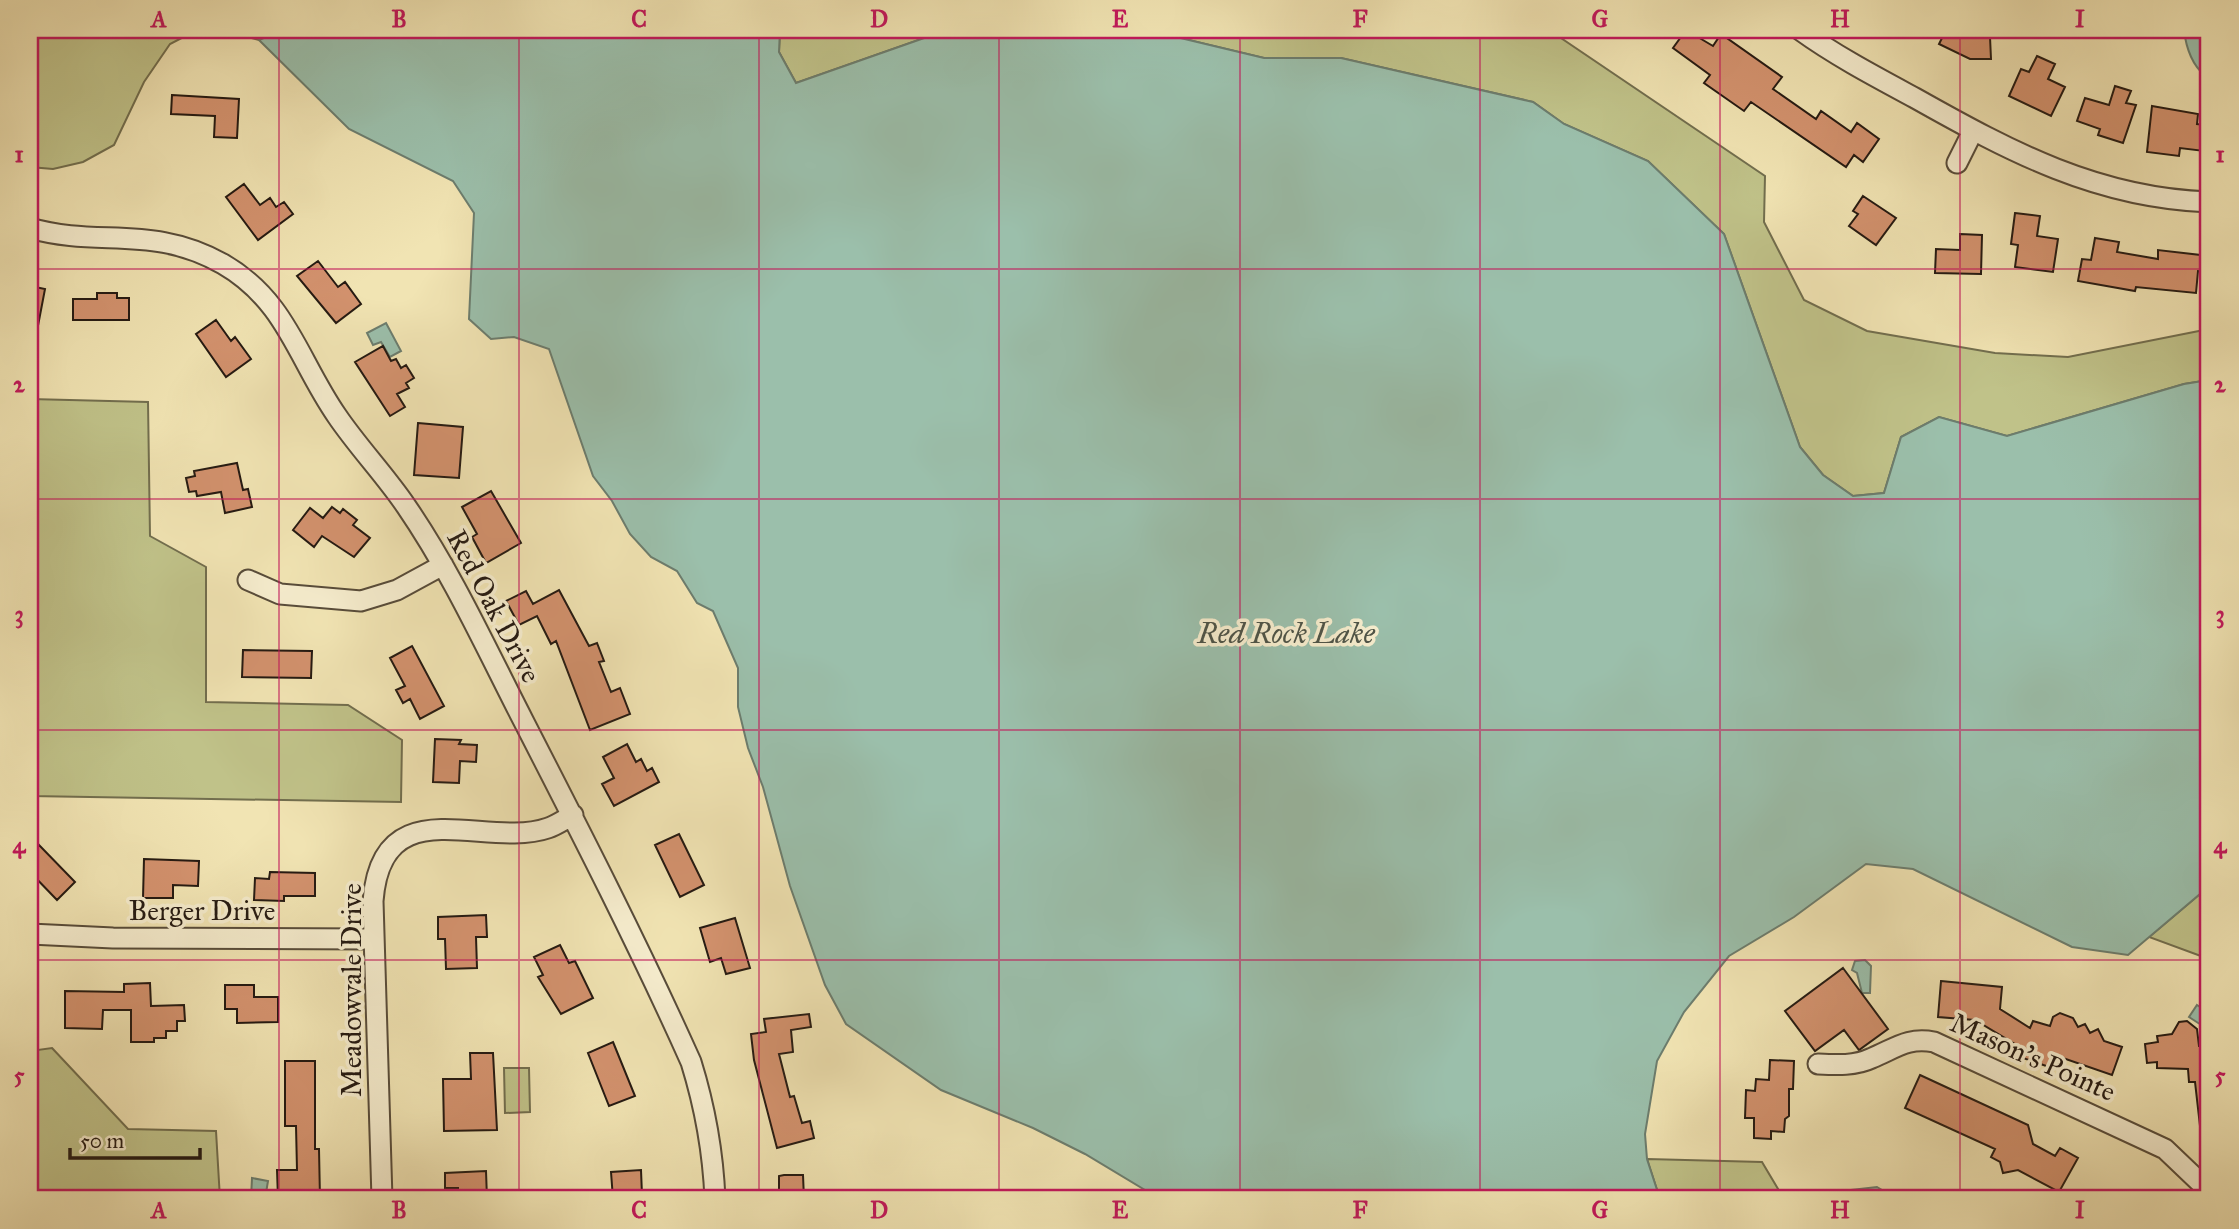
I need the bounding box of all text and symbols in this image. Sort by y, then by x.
text: A [149,5,167,33]
text: B [391,5,407,33]
text: C [631,5,647,33]
text: D [870,5,888,33]
text: E [1112,5,1129,33]
text: F [1352,5,1368,33]
text: G [1592,5,1609,33]
text: H [1830,5,1850,33]
text: I [2075,5,2085,33]
text: 1 [14,140,24,168]
text: 1 [2215,140,2225,168]
text: 2 [13,370,25,398]
text: 2 [2214,370,2226,398]
street label: Red Oak Drive [439,524,549,688]
text: 3 [14,600,24,629]
text: 3 [2215,600,2225,629]
water label: Red Rock Lake [1196,615,1375,651]
text: 4 [13,831,27,859]
text: 4 [2214,831,2228,859]
street label: Meadowvale Drive [334,883,369,1097]
street label: Berger Drive [129,893,275,928]
street label: Mason's Pointe [1945,1005,2121,1109]
text: 5 [14,1061,25,1089]
text: 5 [2215,1061,2226,1089]
scale bar [70,1117,200,1161]
text: 50 m [80,1128,125,1154]
text: A [149,1196,167,1224]
text: B [391,1196,407,1224]
text: C [631,1196,647,1224]
text: D [870,1196,888,1224]
text: E [1112,1196,1129,1224]
text: F [1352,1196,1368,1224]
text: G [1592,1196,1609,1224]
text: H [1830,1196,1850,1224]
text: I [2075,1196,2085,1224]

